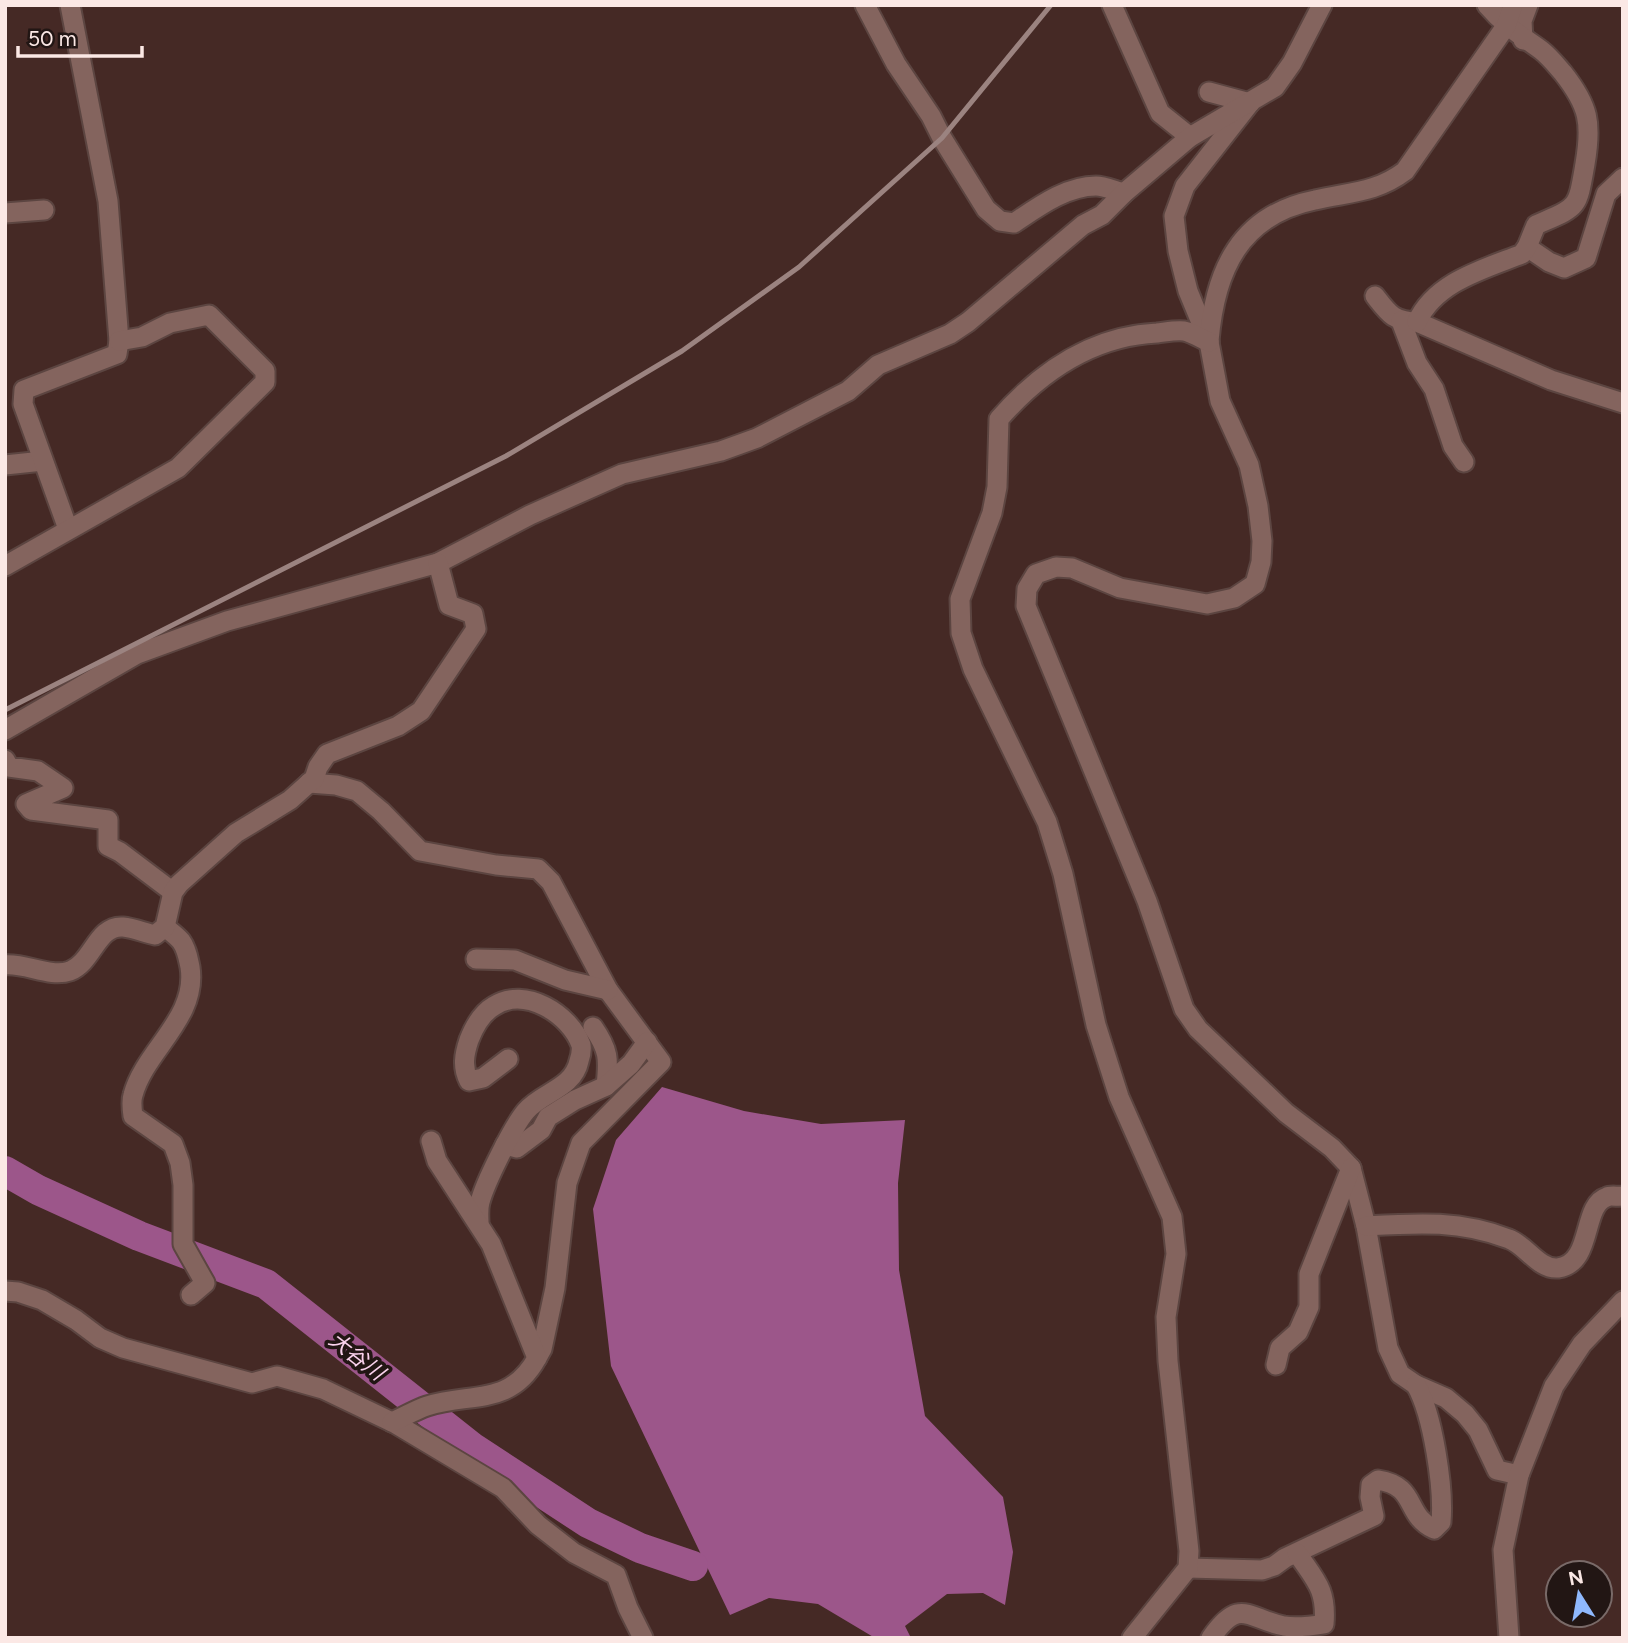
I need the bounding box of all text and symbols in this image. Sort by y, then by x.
scale bar [18,14,142,58]
text: 50 m [28,26,77,51]
water label: 大谷川 [324,1327,391,1386]
north arrow [1544,1559,1614,1629]
text: N [1566,1565,1585,1590]

